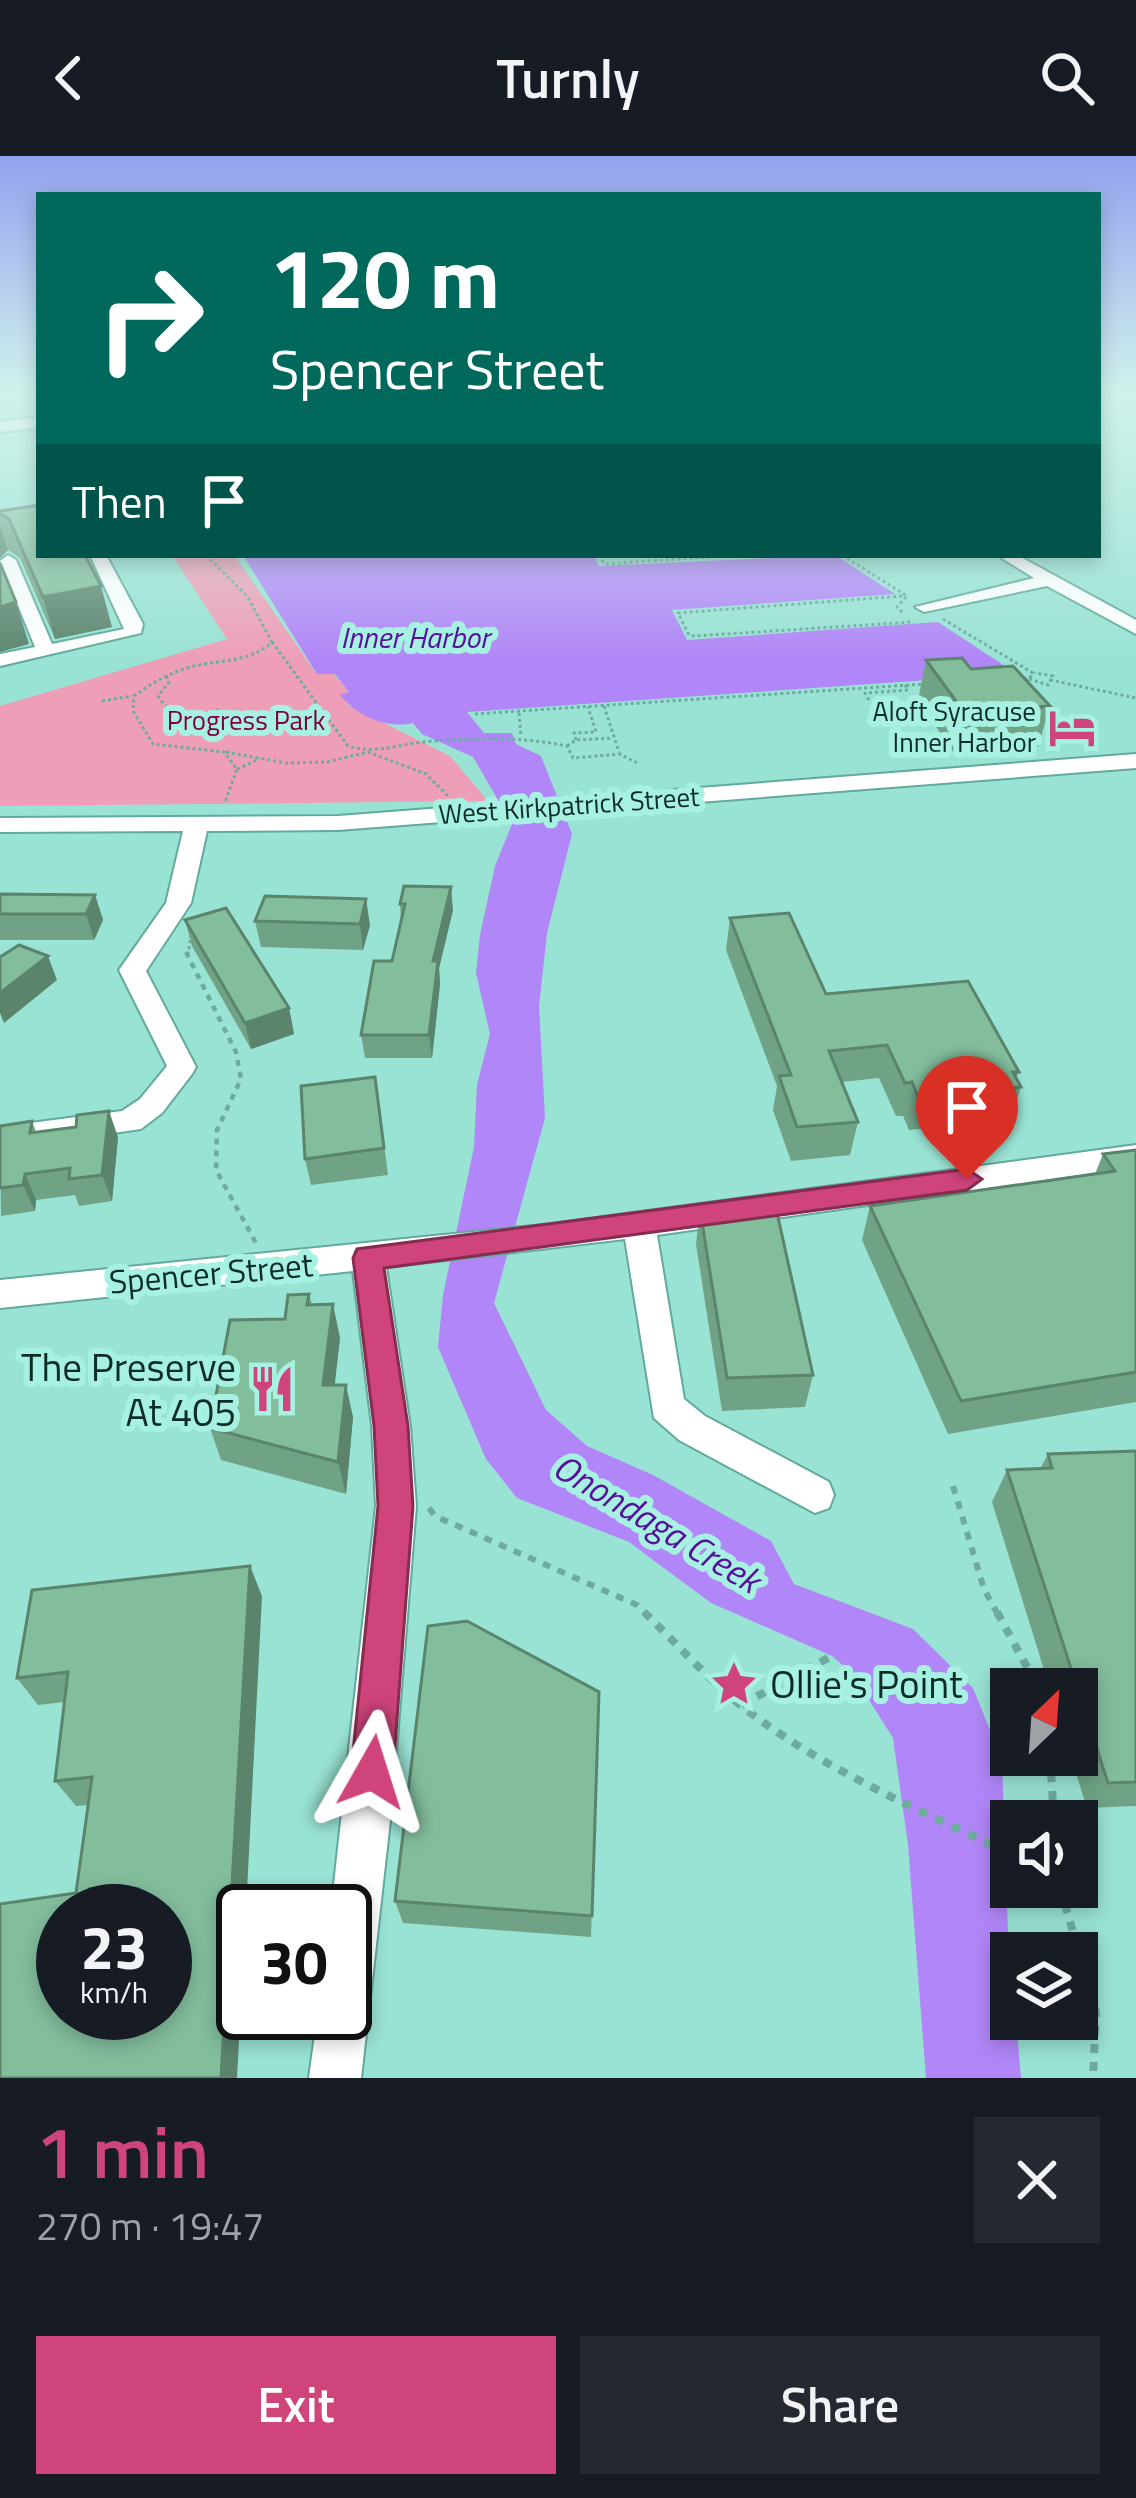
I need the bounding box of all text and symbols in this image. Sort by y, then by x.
text: Turnly [496,37,640,119]
icon: back [36,45,102,111]
icon: search [1034,45,1100,111]
text: 120 m [270,213,500,341]
icon: right [72,240,228,396]
text: Spencer Street [270,328,604,410]
text: Then [72,467,167,535]
icon: arrive [191,468,257,534]
water label: Inner Harbor [340,614,493,660]
place label: Aloft Syracuse Inner Harbor [872,690,1036,762]
park label: Progress Park [167,699,325,740]
hotel icon: Aloft Syracuse Inner Harbor [1047,703,1097,753]
street label: West Kirkpatrick Street [437,775,701,834]
pin [916,1056,1018,1179]
icon: arrive [934,1074,1000,1140]
street label: Spencer Street [107,1239,315,1307]
place label: The Preserve At 405 [21,1337,236,1441]
restaurant icon: The Preserve At 405 [247,1364,297,1414]
water label: Onondaga Creek [543,1439,775,1608]
place label: Ollie's Point [770,1654,963,1713]
place icon: Ollie's Point [709,1659,759,1709]
north arrow [990,1668,1098,1776]
map controls [990,1668,1098,2040]
position arrow [309,1709,435,1835]
button: sound [990,1800,1098,1908]
speed limit sign: 30 [216,1884,372,2040]
text: 23 [80,1901,148,1992]
button: layers [990,1932,1098,2040]
text: km/h [80,1969,148,2015]
text: 1 min [36,2096,209,2206]
button: close [974,2117,1100,2243]
text: 270 m · 19:47 [36,2196,264,2255]
button: Exit [36,2336,556,2474]
button: Share [580,2336,1100,2474]

